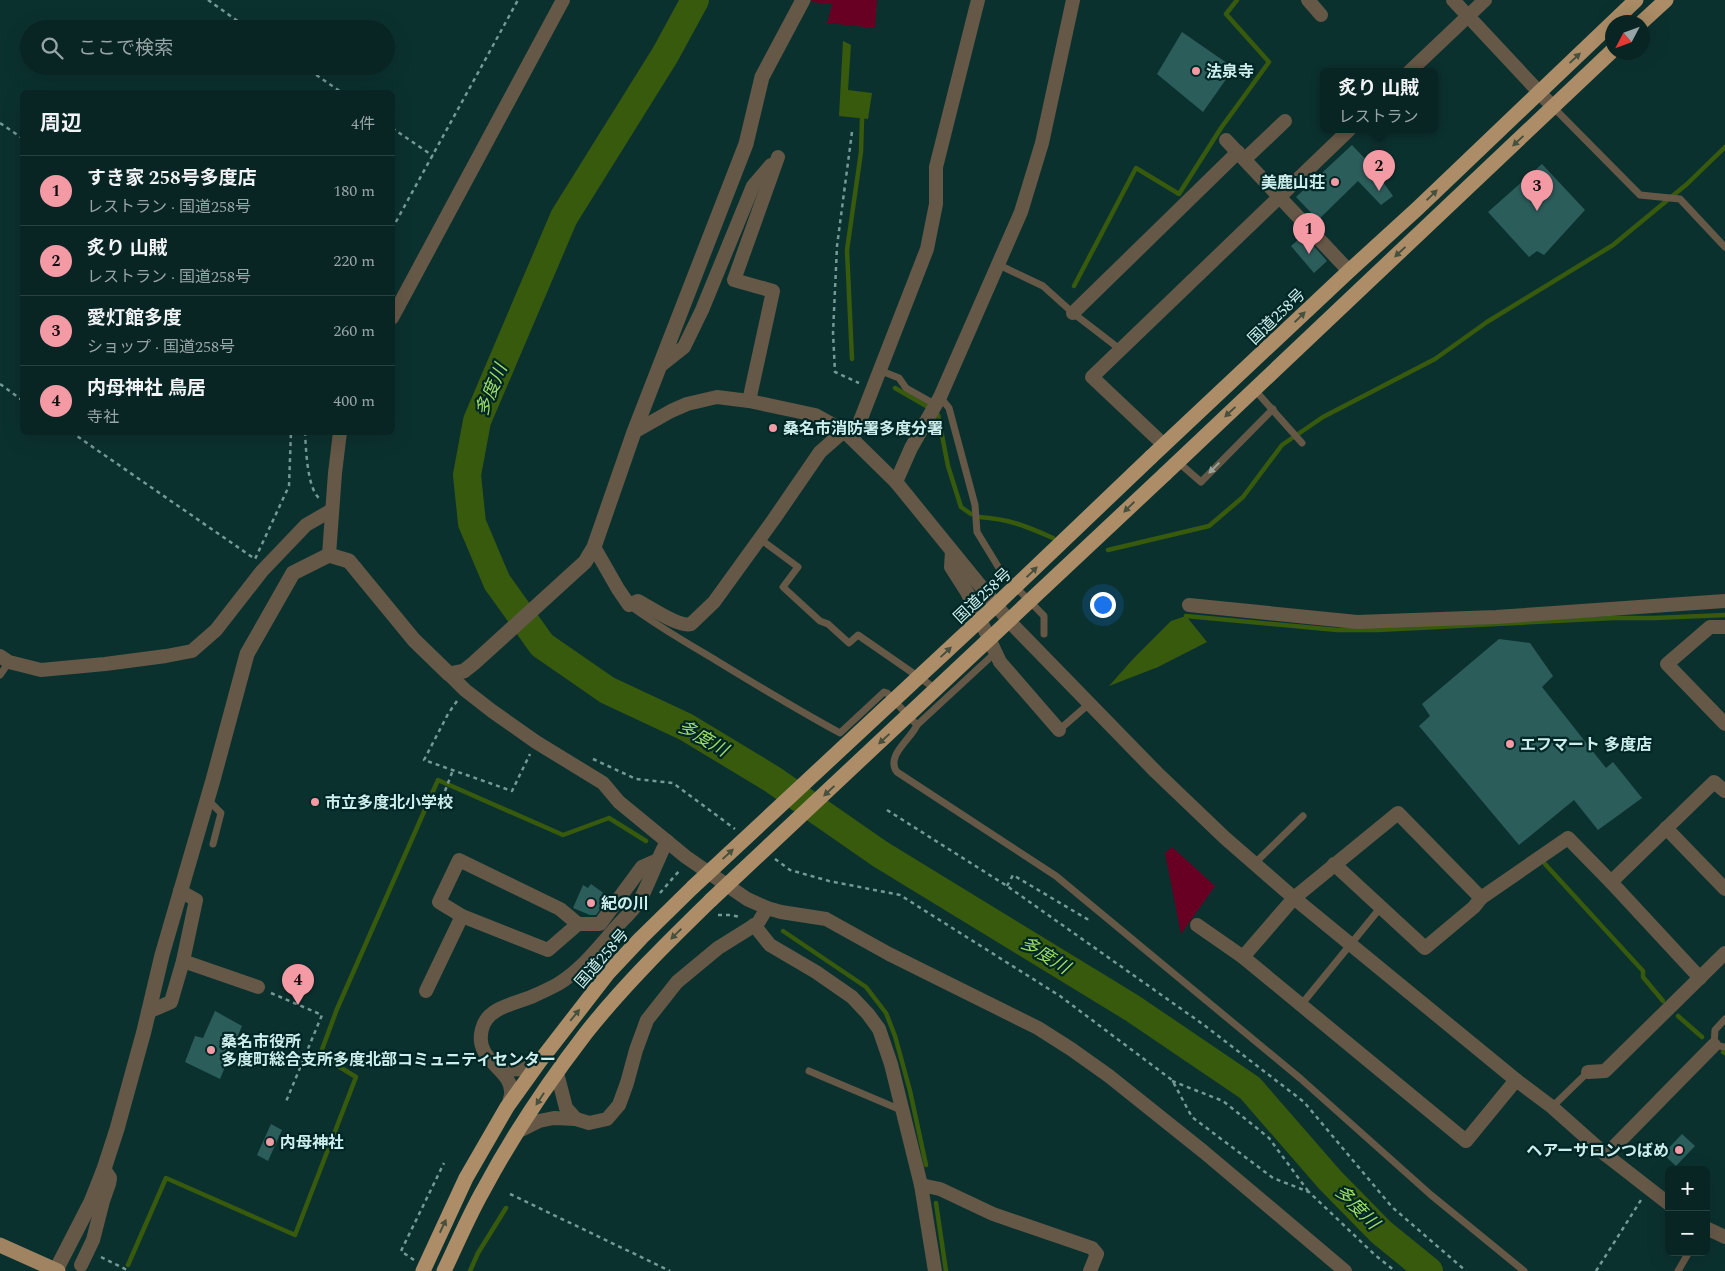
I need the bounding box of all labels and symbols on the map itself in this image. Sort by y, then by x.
north arrow [1605,15,1650,60]
one-way arrow [1568,52,1580,64]
place label: 法泉寺 [1206,60,1254,84]
marker: 法泉寺 [1190,65,1202,77]
one-way arrow [1512,135,1524,147]
pin: 2 [1363,150,1395,191]
pin: 3 [1521,170,1553,211]
place label: 美鹿山荘 [1261,171,1325,195]
marker: 美鹿山荘 [1329,176,1341,188]
one-way arrow [1426,189,1438,201]
pin: 1 [1293,213,1325,254]
one-way arrow [1394,246,1406,258]
street label: 国道258号 [1242,283,1311,350]
one-way arrow [1294,311,1306,323]
water label: 多度川 [468,358,515,420]
one-way arrow [1225,406,1237,418]
place label: 桑名市消防署多度分署 [783,417,943,441]
marker: 桑名市消防署多度分署 [767,422,779,434]
one-way arrow [1208,462,1220,474]
one-way arrow [1124,501,1136,513]
street label: 国道258号 [948,562,1017,629]
one-way arrow [1025,566,1037,578]
your location [1090,592,1116,618]
one-way arrow [940,646,952,658]
water label: 多度川 [673,713,735,765]
one-way arrow [879,733,891,745]
place label: エフマート 多度店 [1520,733,1652,757]
marker: エフマート 多度店 [1504,738,1516,750]
one-way arrow [823,785,835,797]
place label: 市立多度北小学校 [325,791,453,815]
marker: 市立多度北小学校 [309,796,321,808]
one-way arrow [722,848,734,860]
place label: 紀の川 [601,892,649,916]
marker: 紀の川 [585,897,597,909]
street label: 国道258号 [569,924,634,994]
one-way arrow [671,927,683,939]
water label: 多度川 [1015,930,1076,982]
pin: 4 [282,964,314,1005]
one-way arrow [569,1009,580,1022]
place label: 桑名市役所 多度町総合支所多度北部コミュニティセンター [221,1030,556,1072]
marker: 桑名市役所 多度町総合支所多度北部コミュニティセンター [205,1044,217,1056]
one-way arrow [535,1092,545,1106]
place label: 内母神社 [280,1131,344,1155]
marker: 内母神社 [264,1136,276,1148]
place label: ヘアーサロンつばめ [1526,1139,1669,1163]
marker: ヘアーサロンつばめ [1673,1144,1685,1156]
water label: 多度川 [1328,1179,1387,1237]
one-way arrow [439,1219,447,1233]

